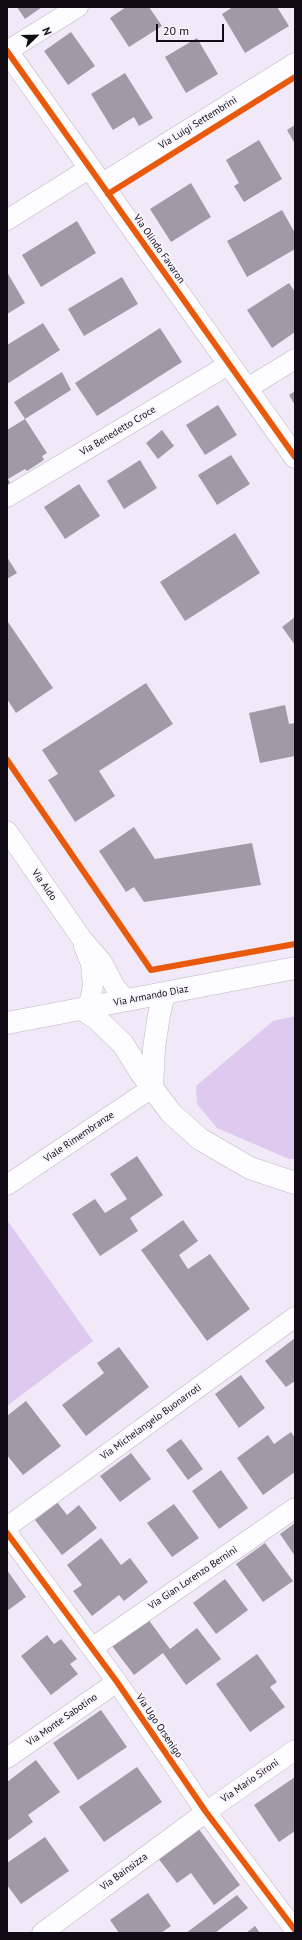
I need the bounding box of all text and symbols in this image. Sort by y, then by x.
north arrow [16,16,56,56]
scale bar [158,16,226,42]
text: 20 m [163,23,189,38]
text: N [39,25,55,37]
street label: Via Luigi Settembrini [157,94,239,152]
street label: Via Olindo Favaron [131,212,187,286]
street label: Via Benedetto Croce [78,404,158,458]
street label: Via Aido [29,867,59,903]
street label: Via Armando Diaz [113,983,189,1009]
street label: Viale Rimembranze [41,1109,117,1165]
street label: Via Michelangelo Buonarroti [98,1381,204,1463]
street label: Via Gian Lorenzo Bernini [146,1544,240,1612]
street label: Via Monte Sabotino [24,1691,100,1749]
street label: Via Ugo Orsenigo [133,1692,185,1760]
street label: Via Mario Sironi [219,1757,281,1805]
street label: Via Bainsizza [98,1851,150,1893]

